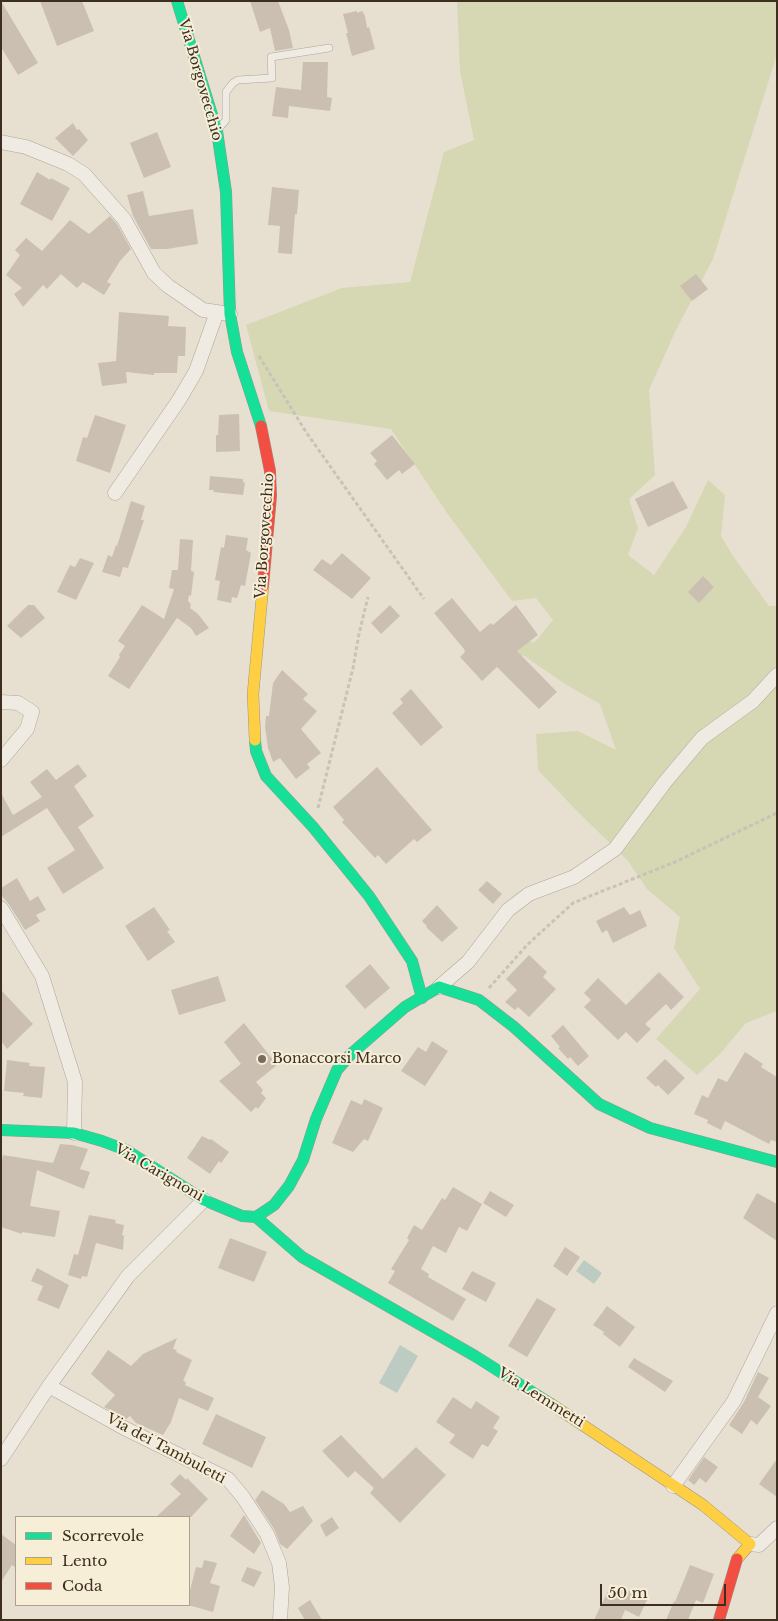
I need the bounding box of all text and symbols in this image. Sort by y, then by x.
street label: Via Borgovecchio [175,17,225,143]
street label: Via Borgovecchio [252,473,278,599]
place label: Bonaccorsi Marco [272,1051,401,1067]
marker: Bonaccorsi Marco [256,1053,268,1065]
street label: Via Carignoni [112,1141,206,1205]
street label: Via Lemmetti [495,1365,587,1431]
street label: Via dei Tambuletti [103,1410,229,1488]
legend [15,1516,190,1606]
text: Scorrevole [62,1526,144,1545]
text: Lento [62,1551,107,1570]
scale bar [603,1574,729,1606]
text: Coda [62,1576,102,1595]
text: 50 m [608,1583,648,1602]

